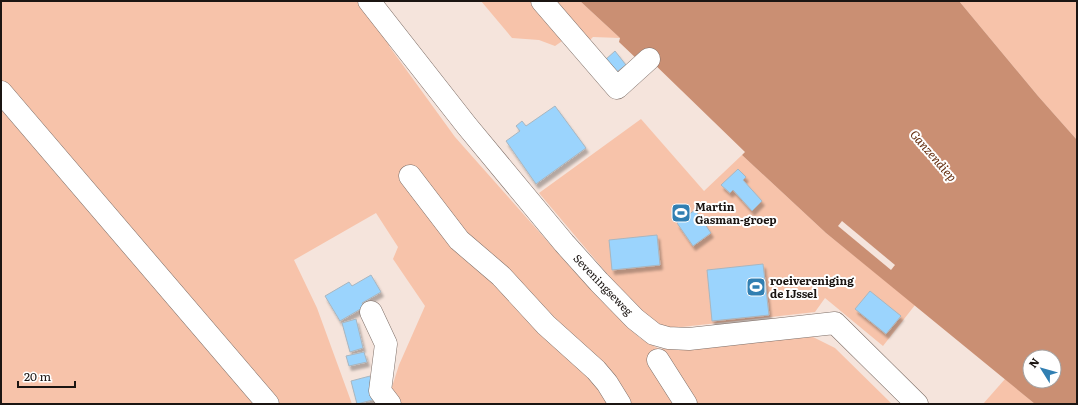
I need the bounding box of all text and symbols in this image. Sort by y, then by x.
water label: Ganzendiep [906,126,961,185]
place label: Martin Gasman-groep [695,198,777,227]
sports icon: Martin Gasman-groep [670,202,692,224]
street label: Seveningseweg [570,250,638,319]
place label: roeivereniging de IJssel [770,272,854,301]
sports icon: roeivereniging de IJssel [745,276,767,298]
north arrow [1022,349,1062,389]
text: N [1024,354,1042,371]
scale bar [18,363,75,389]
text: 20 m [24,367,51,385]

